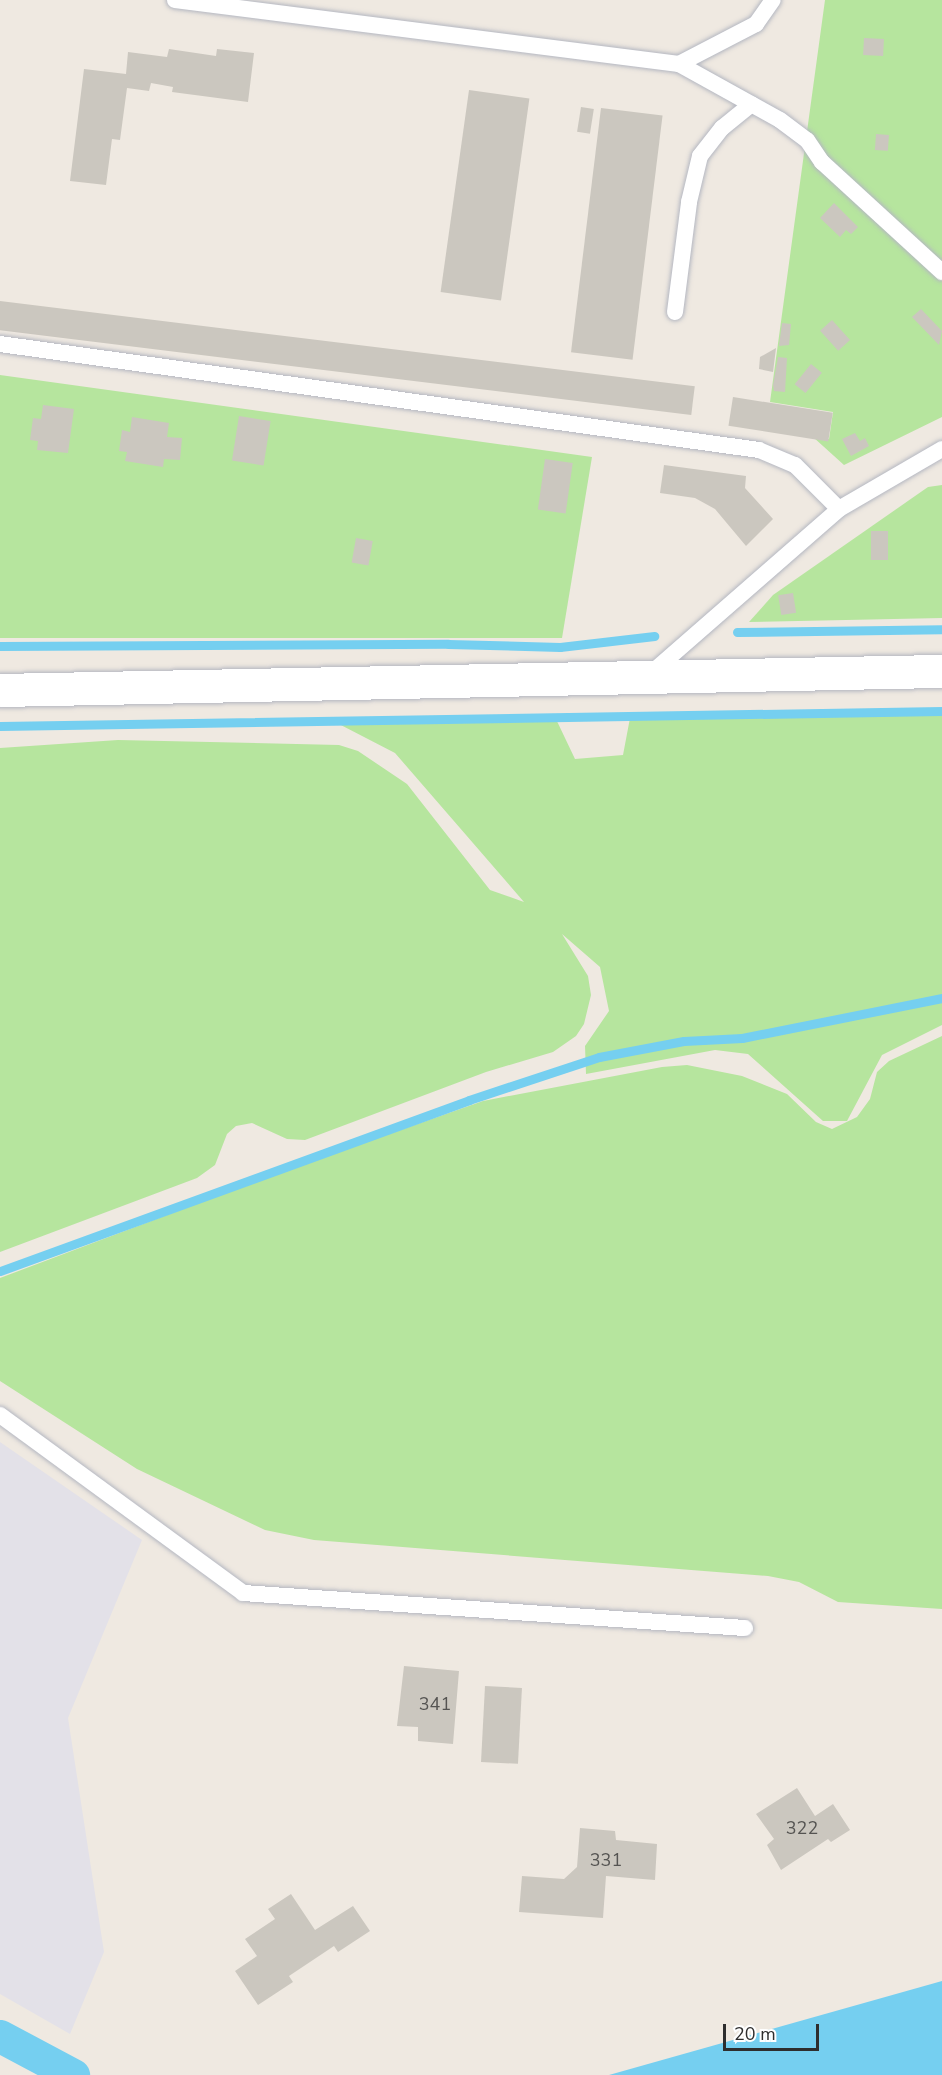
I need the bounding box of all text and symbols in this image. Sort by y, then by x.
house number: 341 [419,1693,451,1715]
house number: 322 [786,1817,818,1839]
house number: 331 [590,1849,622,1871]
scale bar [726,2012,822,2050]
text: 20 m [734,2022,776,2046]

